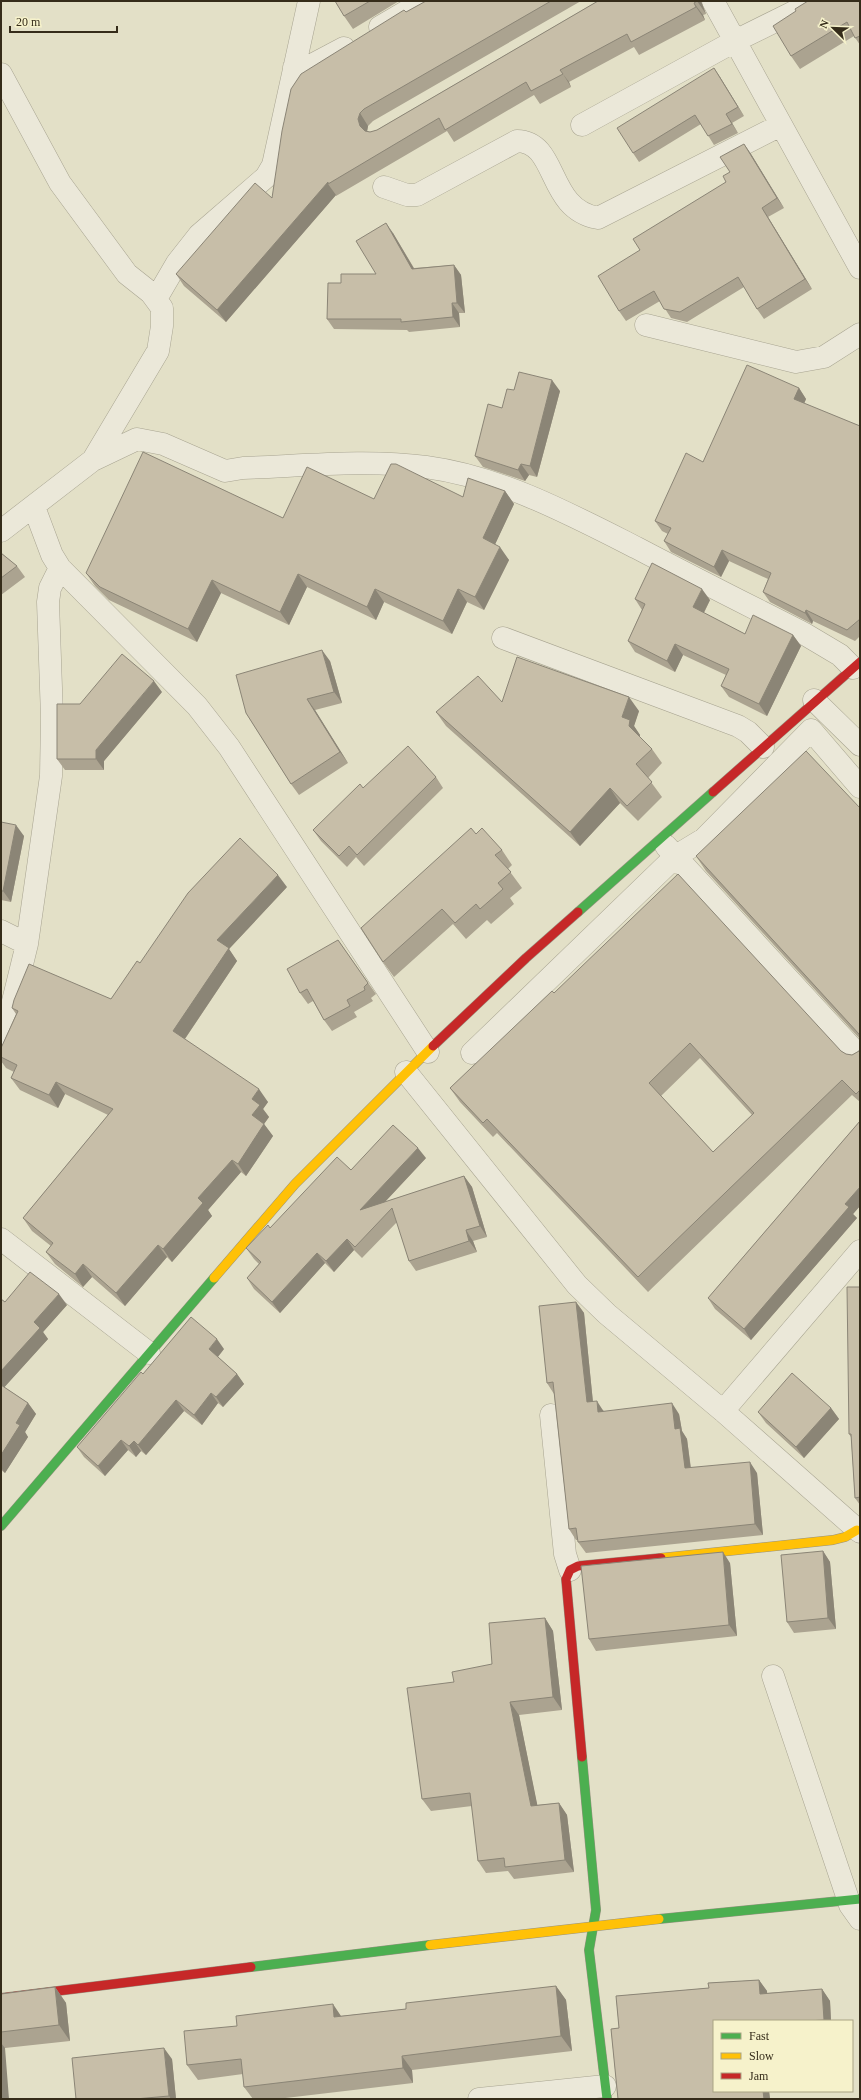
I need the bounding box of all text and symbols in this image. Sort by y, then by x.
scale bar [10,8,117,34]
north arrow [813,8,853,48]
text: 20 m [16,15,41,29]
text: N [817,18,831,30]
legend [713,2020,853,2092]
text: Fast [749,2029,770,2043]
text: Slow [749,2049,774,2063]
text: Jam [749,2069,769,2083]

